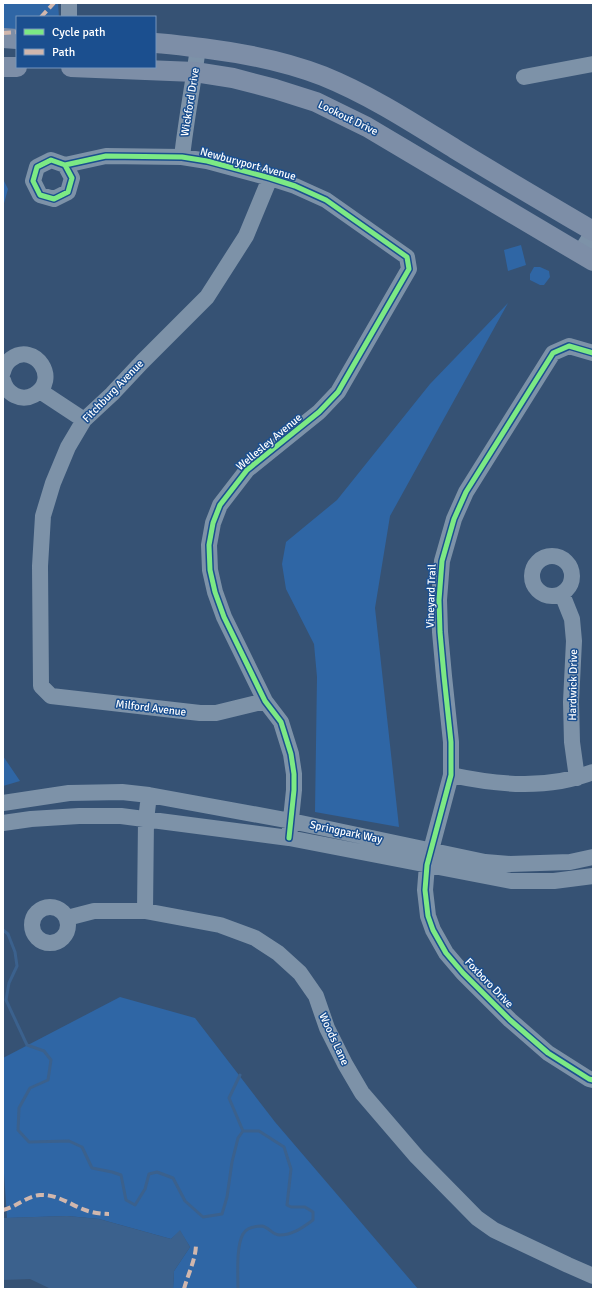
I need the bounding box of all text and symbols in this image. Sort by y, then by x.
legend [16,16,156,68]
text: Cycle path [52,25,105,40]
text: Path [52,45,75,60]
street label: Wickford Drive [178,67,202,137]
street label: Lookout Drive [316,98,380,138]
street label: Newburyport Avenue [199,145,297,183]
street label: Fitchburg Avenue [80,357,146,425]
street label: Wellesley Avenue [234,411,304,473]
street label: Vineyard Trail [423,564,439,628]
street label: Hardwick Drive [566,649,580,721]
street label: Milford Avenue [115,697,187,719]
street label: Springpark Way [309,818,384,846]
street label: Foxboro Drive [462,955,516,1011]
street label: Woods Lane [316,1011,352,1067]

